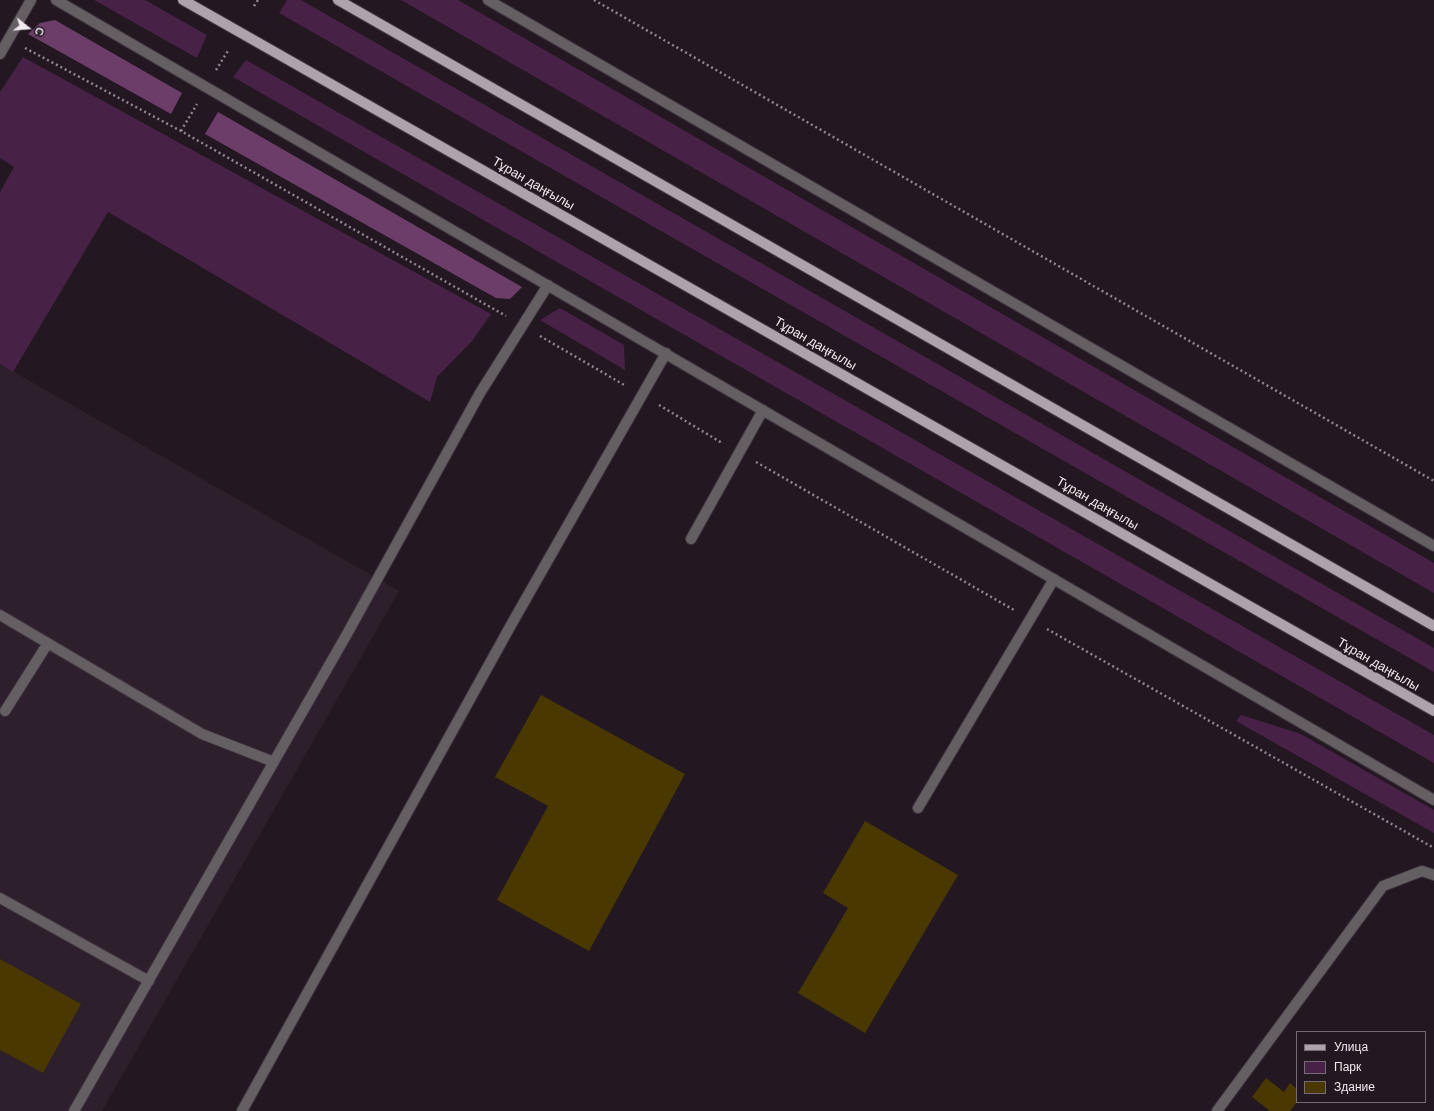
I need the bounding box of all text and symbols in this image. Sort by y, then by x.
north arrow [8,8,48,48]
text: С [32,26,47,37]
street label: Тұран даңғылы [489,154,577,214]
street label: Тұран даңғылы [771,314,859,374]
street label: Тұран даңғылы [1053,474,1141,534]
street label: Тұран даңғылы [1334,635,1422,695]
legend [1296,1031,1426,1103]
text: Улица [1334,1039,1368,1055]
text: Парк [1334,1059,1361,1075]
text: Здание [1334,1079,1375,1095]

